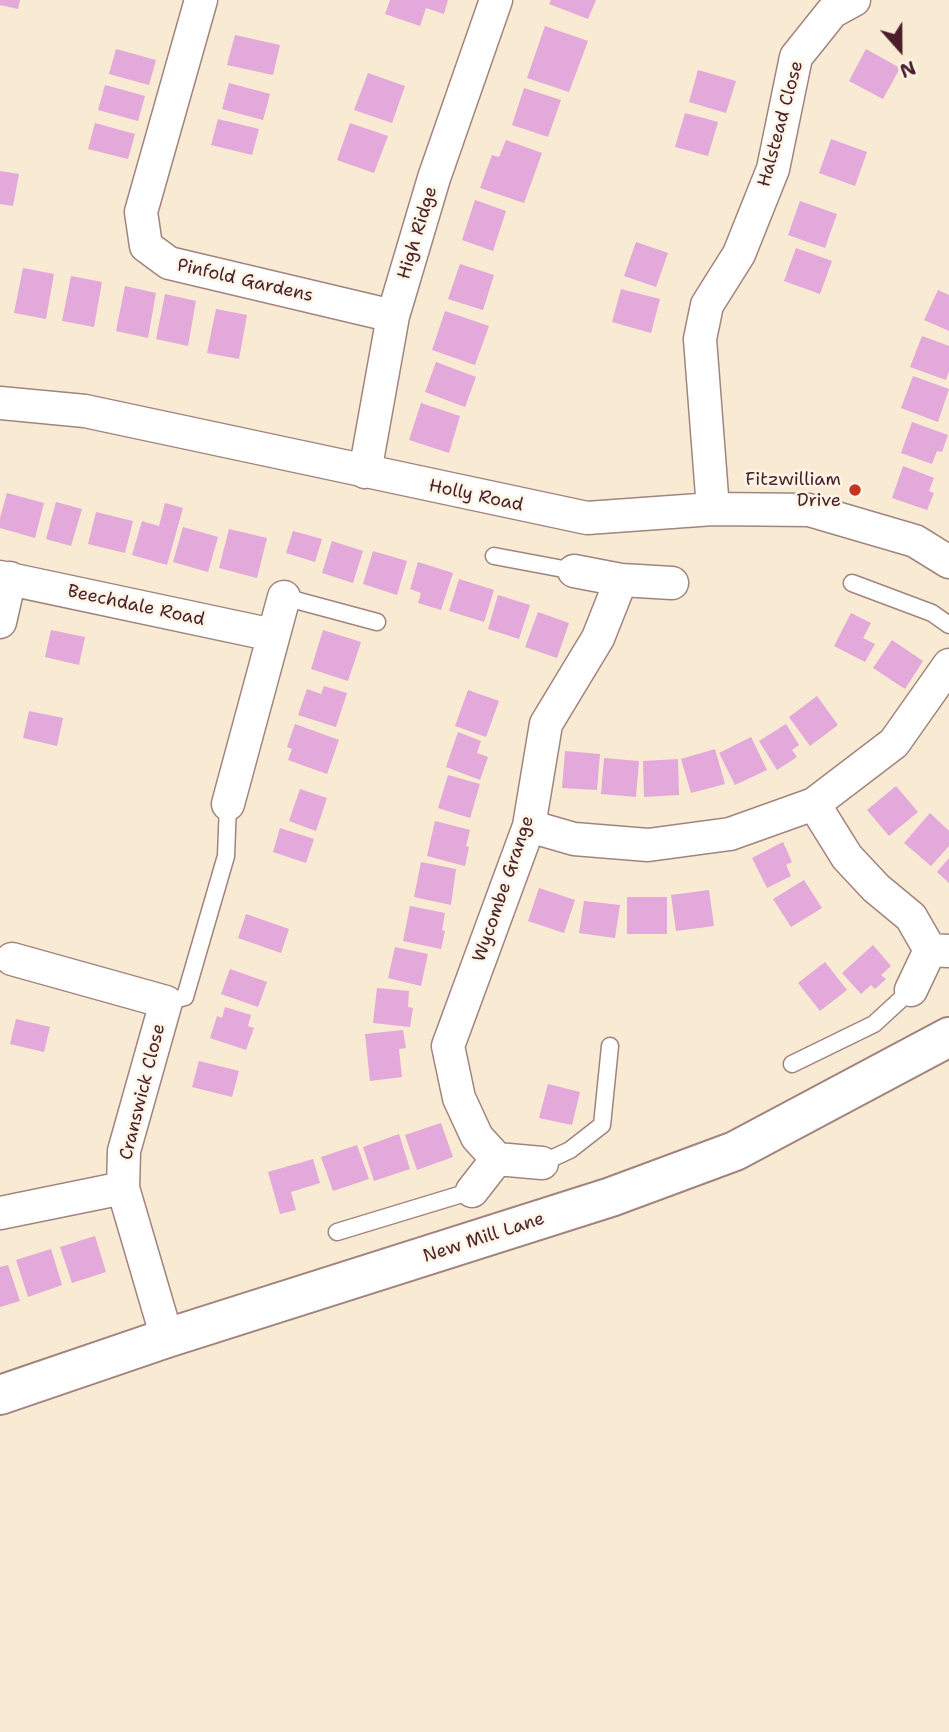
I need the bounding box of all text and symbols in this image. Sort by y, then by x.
north arrow [865,14,935,84]
text: N [896,55,919,83]
street label: Halstead Close [754,59,808,189]
street label: High Ridge [394,184,442,282]
street label: Pinfold Gardens [175,255,315,307]
place label: Fitzwilliam Drive [745,469,841,512]
street label: Holly Road [427,475,525,517]
marker: Fitzwilliam Drive [847,482,863,498]
street label: Beechdale Road [65,581,207,631]
street label: Wycombe Grange [469,813,539,965]
street label: Cranswick Close [116,1022,170,1162]
street label: New Mill Lane [421,1208,547,1268]

